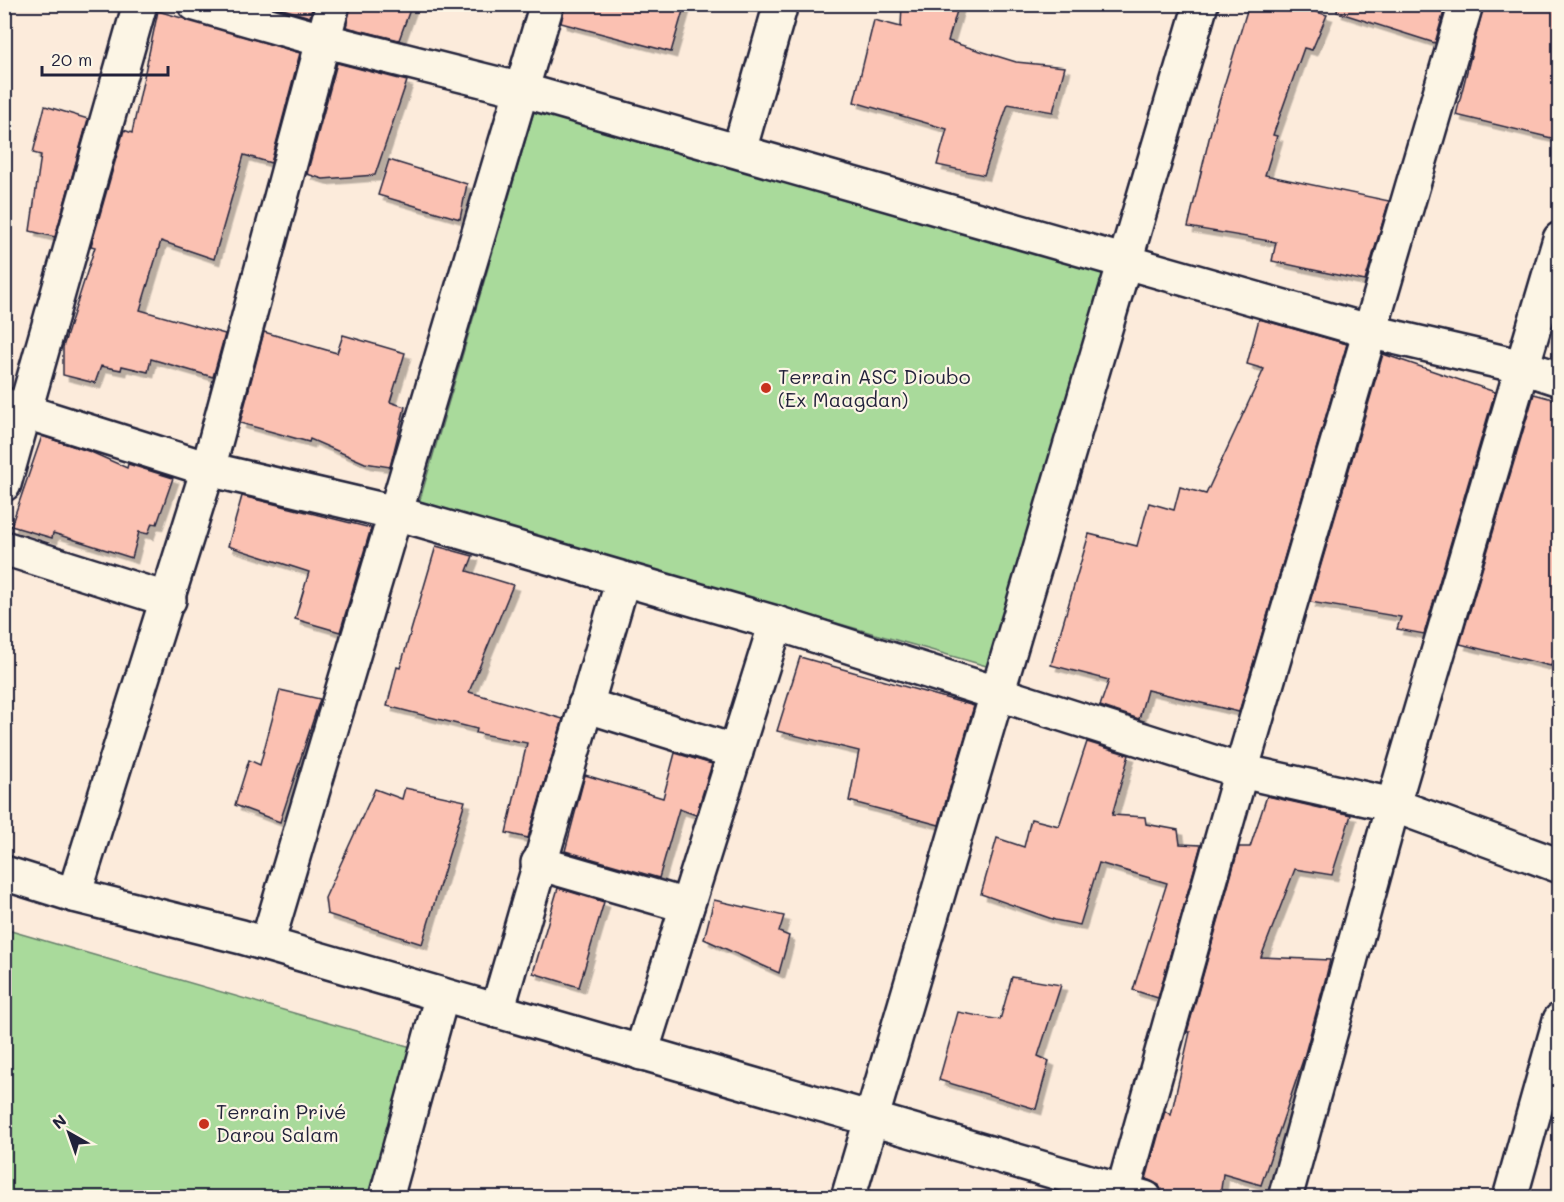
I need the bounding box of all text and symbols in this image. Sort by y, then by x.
scale bar [42,39,168,77]
text: 20 m [51,47,92,71]
place label: Terrain ASC Dioubo (Ex Maagdan) [778,363,971,412]
marker: Terrain ASC Dioubo (Ex Maagdan) [759,381,773,395]
place label: Terrain Privé Darou Salam [216,1098,346,1147]
north arrow [39,1103,99,1163]
text: N [48,1109,70,1133]
marker: Terrain Privé Darou Salam [197,1117,211,1131]

